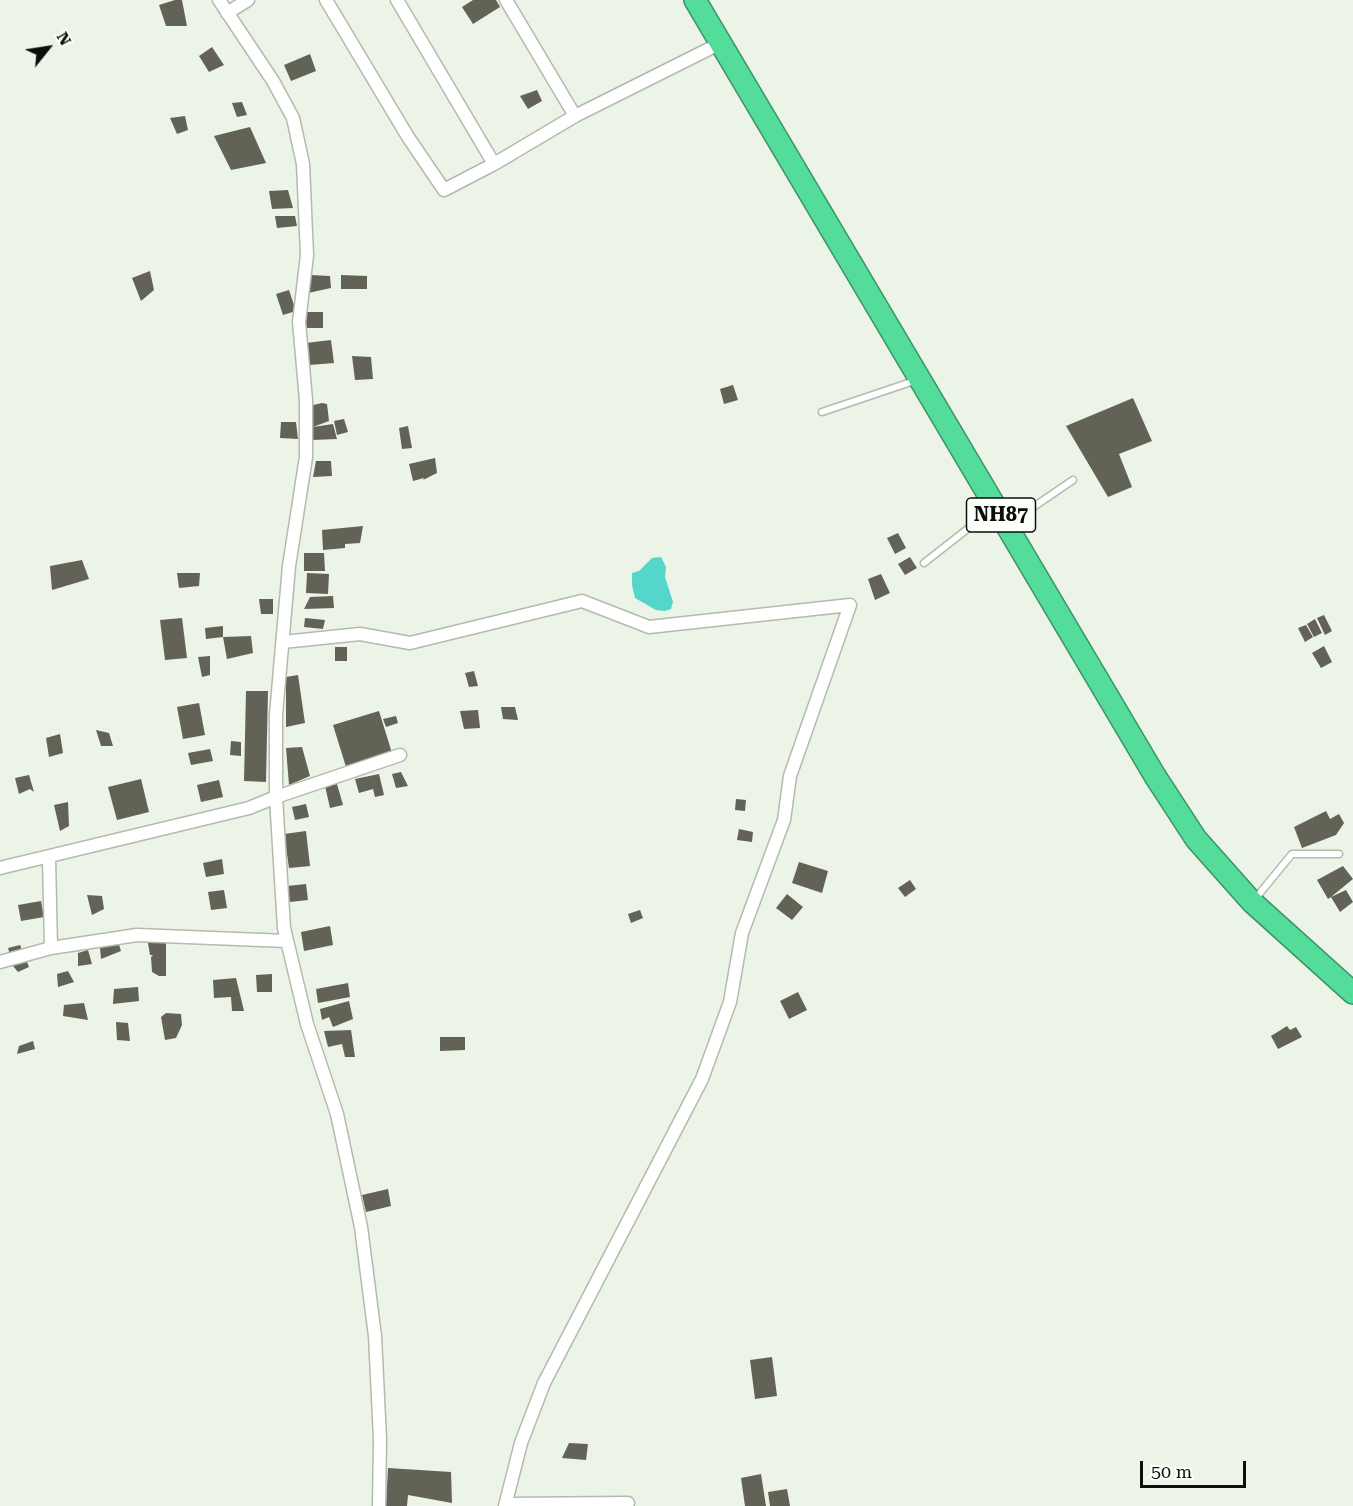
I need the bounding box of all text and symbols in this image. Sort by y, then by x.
north arrow [18,18,78,78]
text: N [53,29,75,49]
road number: NH87 [966,498,1036,532]
scale bar [1143,1449,1250,1487]
text: 50 m [1151,1461,1192,1482]

